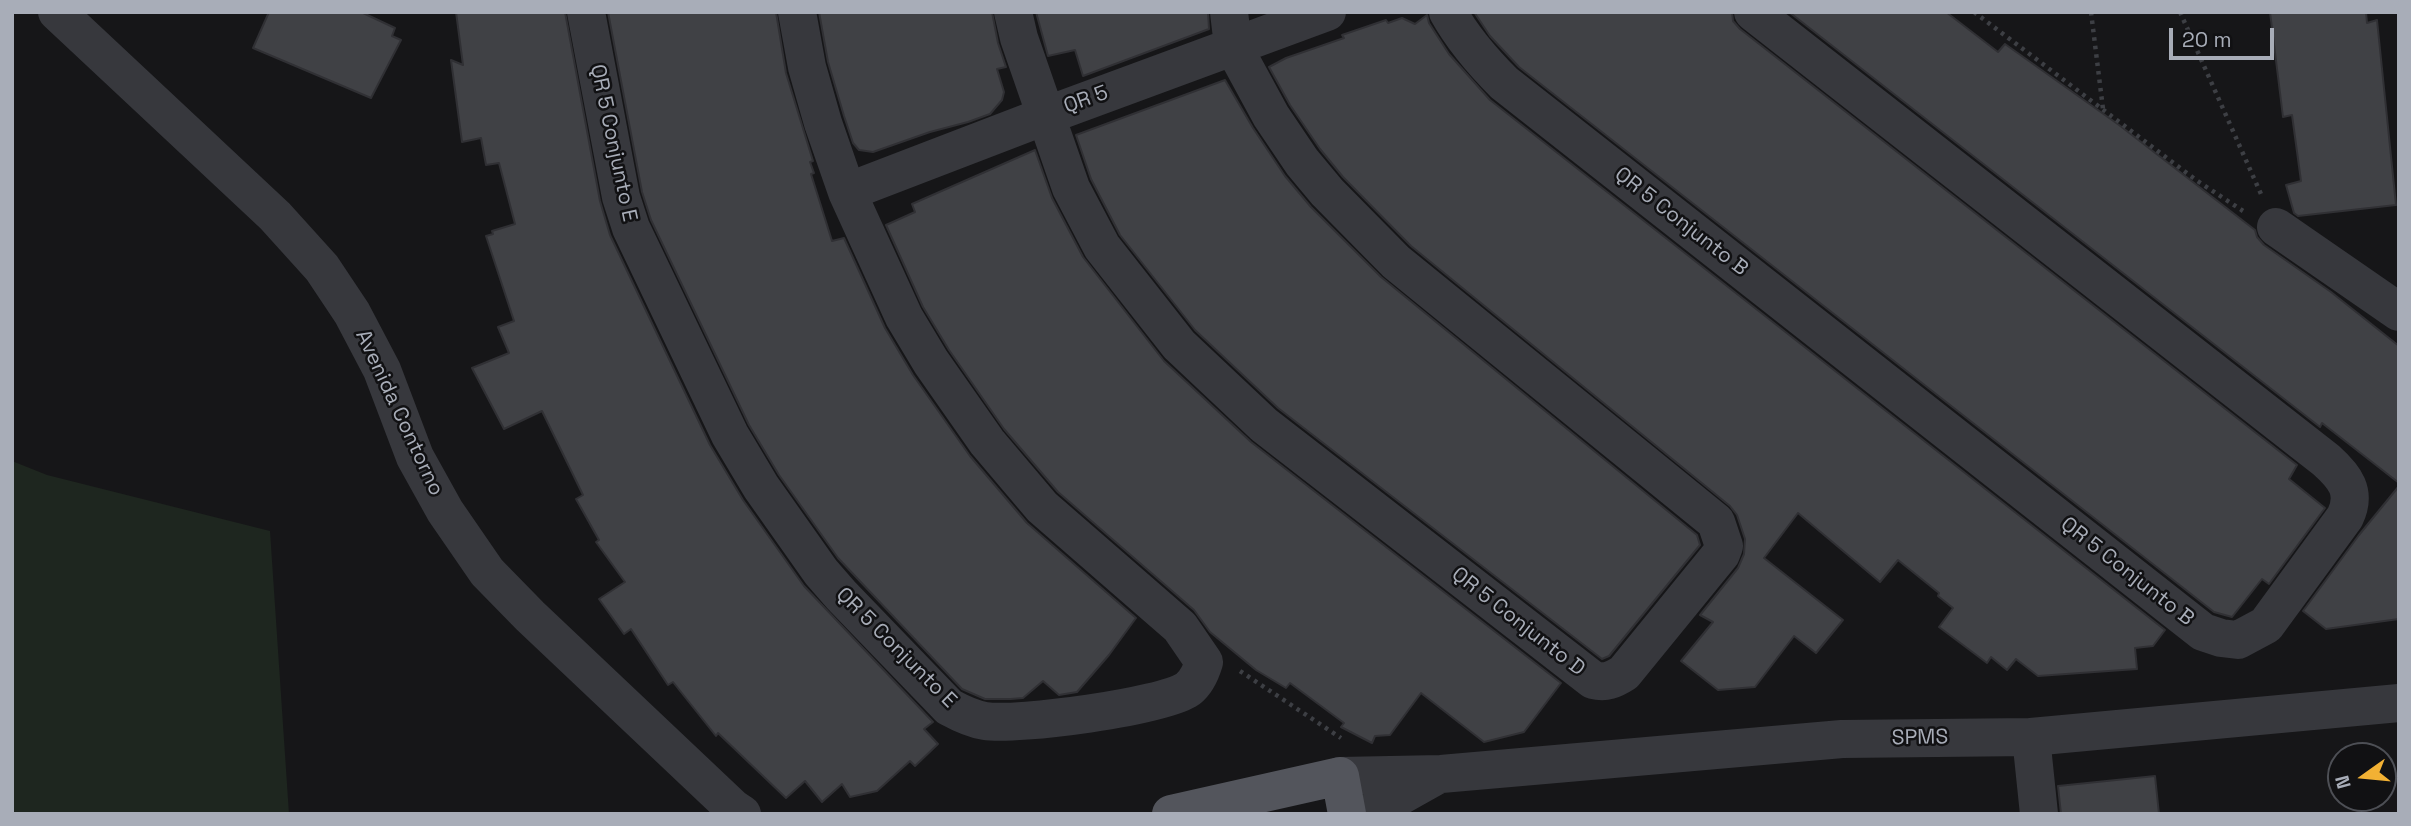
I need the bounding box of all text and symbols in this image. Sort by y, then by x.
scale bar [2173,14,2278,58]
text: 20 m [2182,26,2232,53]
street label: QR 5 Conjunto E [584,62,642,224]
street label: QR 5 [1060,80,1112,120]
street label: QR 5 Conjunto B [1609,162,1753,282]
street label: Avenida Contorno [349,326,449,500]
street label: QR 5 Conjunto B [2055,512,2199,632]
street label: QR 5 Conjunto D [1446,562,1590,682]
street label: QR 5 Conjunto E [830,582,962,714]
street label: SPMS [1892,725,1948,751]
north arrow [2327,742,2397,812]
text: N [2329,773,2357,791]

